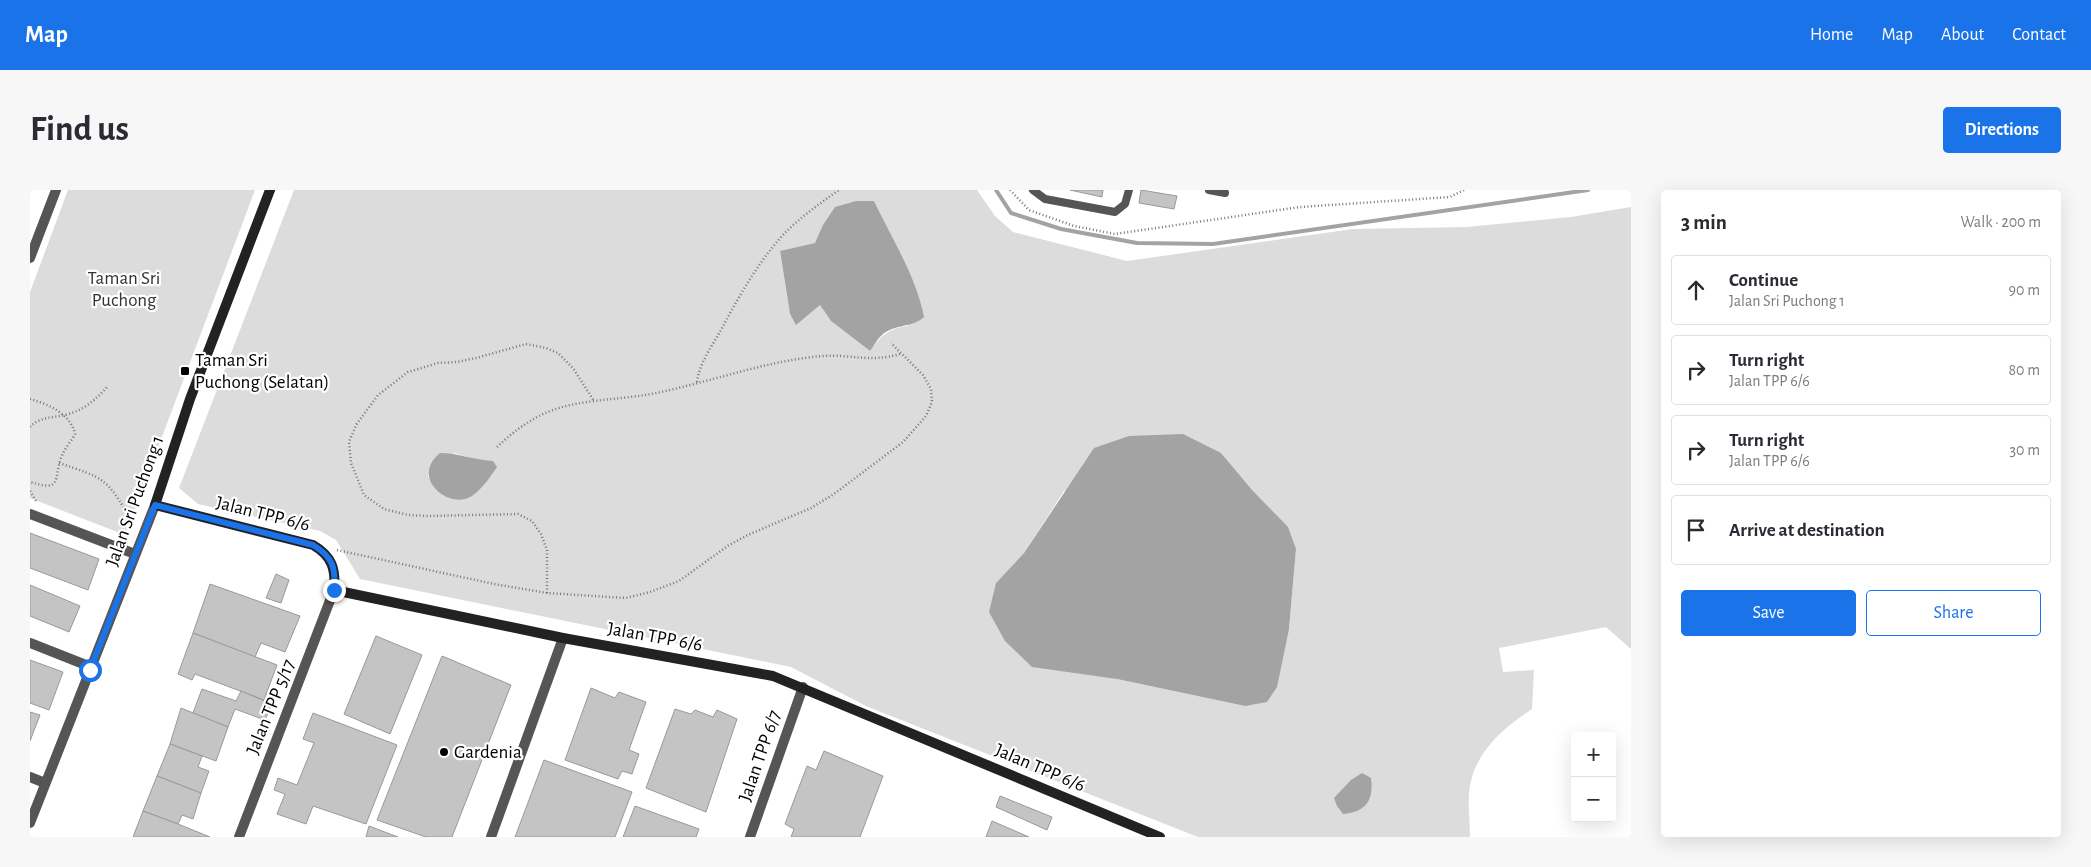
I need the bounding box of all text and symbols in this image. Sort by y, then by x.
text: Map [25,23,68,47]
text: Home [1810,26,1853,44]
text: Map [1881,26,1913,44]
text: About [1941,26,1984,44]
text: Contact [2012,26,2066,44]
button: Directions [1943,107,2061,153]
text: Find us [30,112,129,147]
text: 3 min [1681,212,1727,233]
text: Walk · 200 m [1960,214,2041,230]
park label: Taman Sri Puchong [88,269,160,310]
text: Continue [1729,271,1798,290]
icon: ahead [1682,276,1710,304]
text: 90 m [2009,282,2040,298]
text: Jalan Sri Puchong 1 [1729,293,1845,309]
place label: Taman Sri Puchong (Selatan) [195,351,329,392]
text: Turn right [1729,351,1804,370]
icon: right [1682,356,1710,384]
text: 80 m [2009,362,2040,378]
marker: Taman Sri Puchong (Selatan) [179,365,191,377]
text: Jalan TPP 6/6 [1729,373,1810,389]
text: Turn right [1729,431,1804,450]
street label: Jalan Sri Puchong 1 [103,433,167,569]
icon: right [1682,436,1710,464]
text: 30 m [2010,442,2040,458]
text: Jalan TPP 6/6 [1729,453,1810,469]
street label: Jalan TPP 6/6 [214,493,312,535]
icon: arrive [1682,516,1710,544]
text: Arrive at destination [1729,521,1885,540]
route end [323,579,346,602]
button: Save [1681,590,1856,636]
button: Share [1866,590,2041,636]
street label: Jalan TPP 6/6 [606,619,704,655]
street label: Jalan TPP 5/17 [243,657,299,757]
route start [79,659,102,682]
street label: Jalan TPP 6/7 [736,708,784,804]
map controls [1571,732,1616,822]
button: + [1571,732,1616,777]
street label: Jalan TPP 6/6 [992,740,1088,796]
place label: Gardenia [454,743,522,762]
marker: Gardenia [438,746,450,758]
button: − [1571,777,1616,822]

